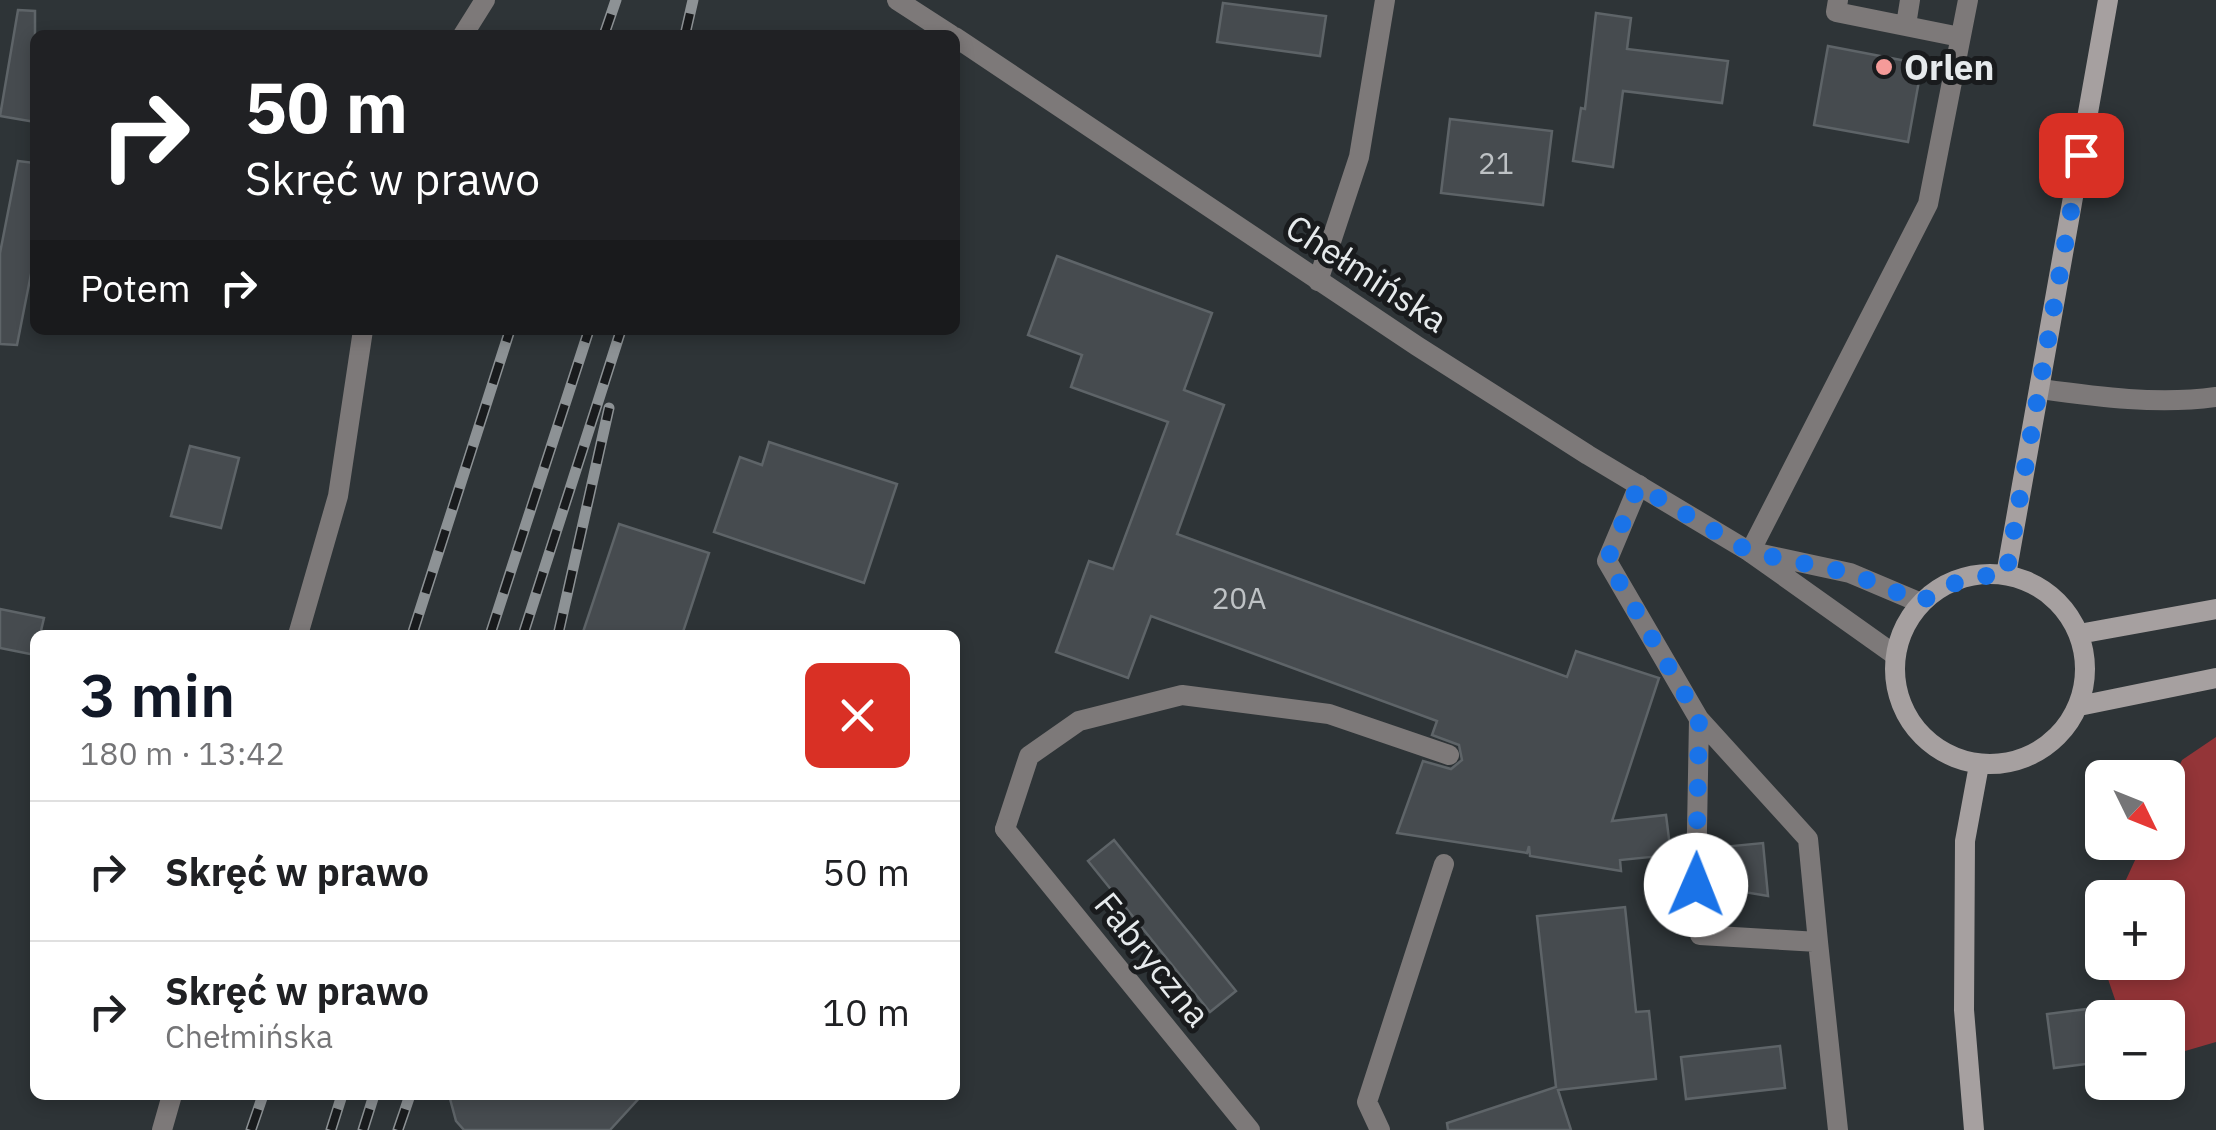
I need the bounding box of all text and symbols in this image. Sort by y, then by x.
place label: Orlen [1904,44,1994,90]
marker: Orlen [1873,56,1895,78]
text: 50 m [245,61,408,152]
icon: right [80,70,210,200]
pin [2039,113,2124,198]
icon: arrive [2054,128,2109,183]
house number: 21 [1478,143,1514,182]
text: Skręć w prawo [245,149,540,207]
street label: Chełmińska [1277,204,1457,342]
icon: right [211,260,266,315]
text: Potem [80,263,191,312]
house number: 20A [1211,578,1267,617]
text: 3 min [80,655,235,734]
button: close [805,663,910,768]
text: 180 m · 13:42 [80,732,285,774]
north arrow [2085,760,2185,860]
map controls [2085,760,2185,1100]
position arrow [1644,833,1748,937]
icon: right [80,844,135,899]
text: Skręć w prawo [165,847,429,896]
text: 50 m [822,847,910,896]
button: + [2085,880,2185,980]
street label: Fabryczna [1085,882,1221,1036]
text: Skręć w prawo [165,966,429,1015]
icon: right [80,984,135,1039]
text: 10 m [822,987,910,1036]
button: − [2085,1000,2185,1100]
text: Chełmińska [165,1015,333,1057]

